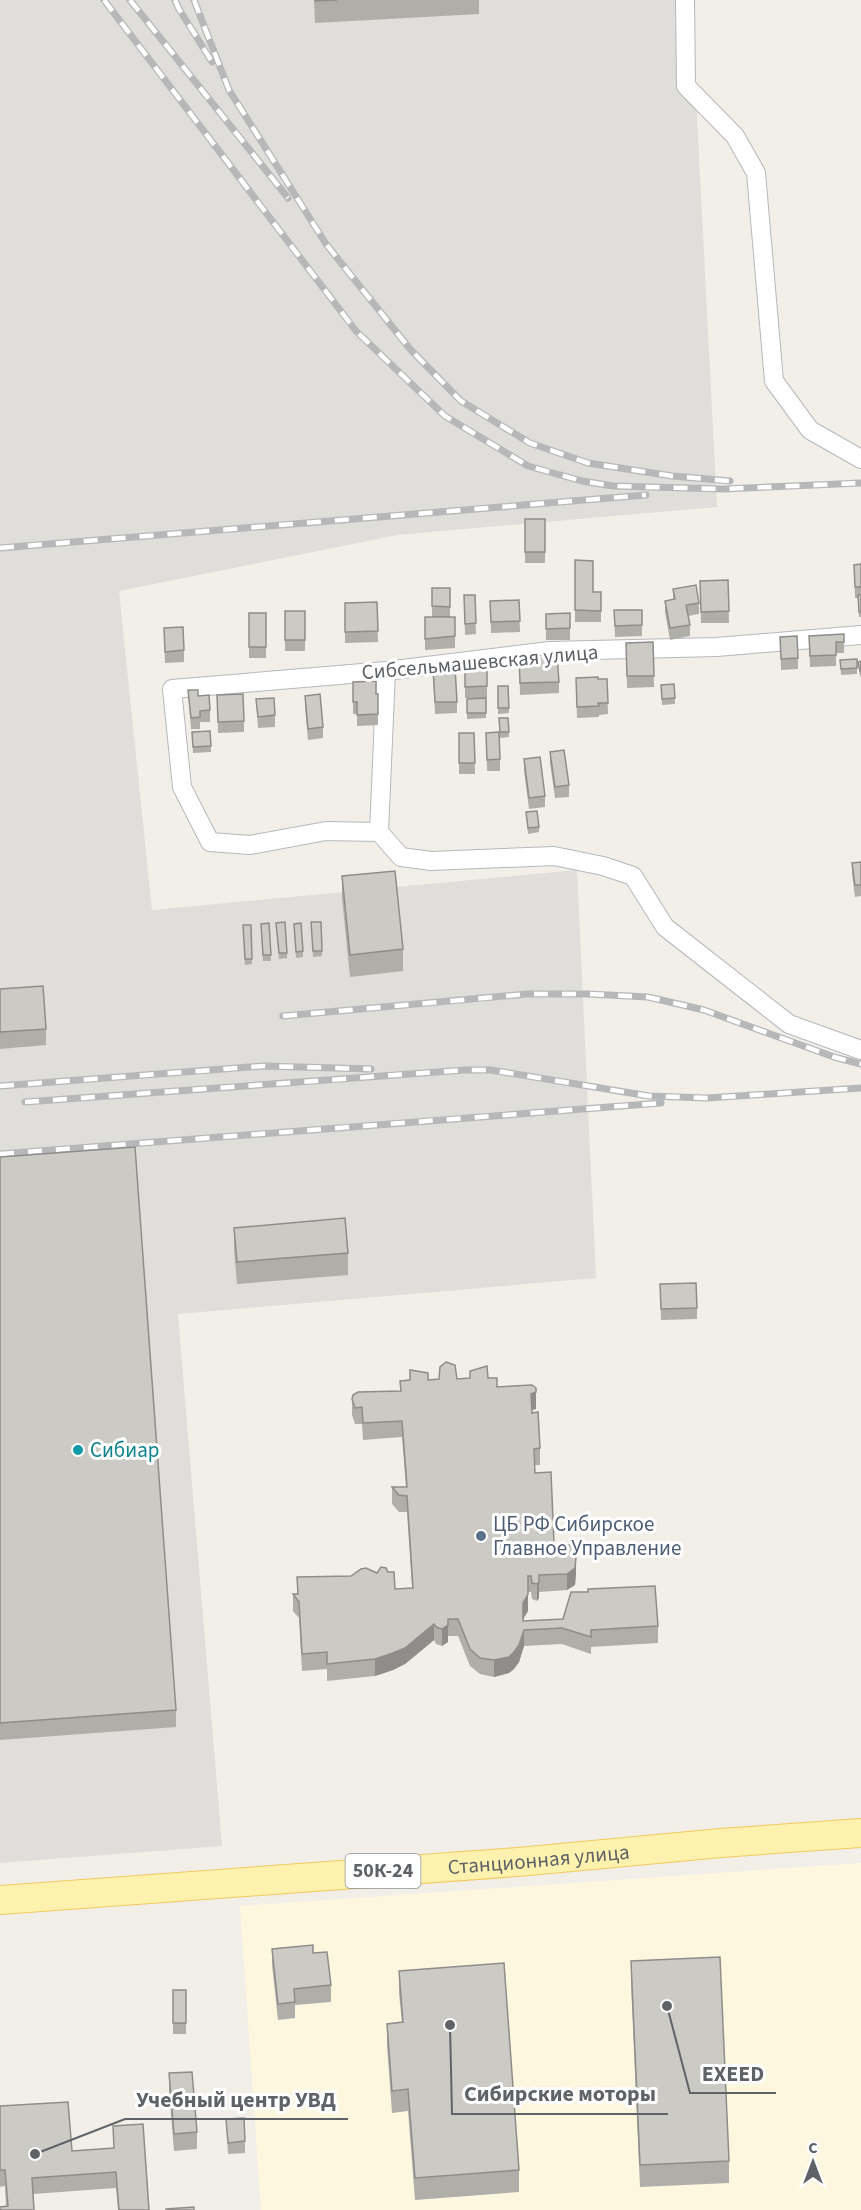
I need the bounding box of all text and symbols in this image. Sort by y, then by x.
street label: Сибсельмашевская улица [360,637,600,687]
place label: Сибиар [90,1435,159,1465]
marker: Сибиар [71,1443,85,1457]
place label: ЦБ РФ Сибирское Главное Управление [493,1509,681,1563]
marker: ЦБ РФ Сибирское Главное Управление [474,1529,488,1543]
street label: Станционная улица [447,1837,631,1882]
road number: 50К-24 [346,1854,421,1888]
callout: EXEED [690,2053,776,2093]
text: EXEED [702,2058,764,2090]
callout: Сибирские моторы [452,2074,668,2114]
text: Сибирские моторы [464,2078,656,2110]
callout: Учебный центр УВД [125,2079,348,2119]
text: Учебный центр УВД [136,2084,336,2116]
north arrow [783,2132,843,2192]
text: С [808,2137,818,2159]

